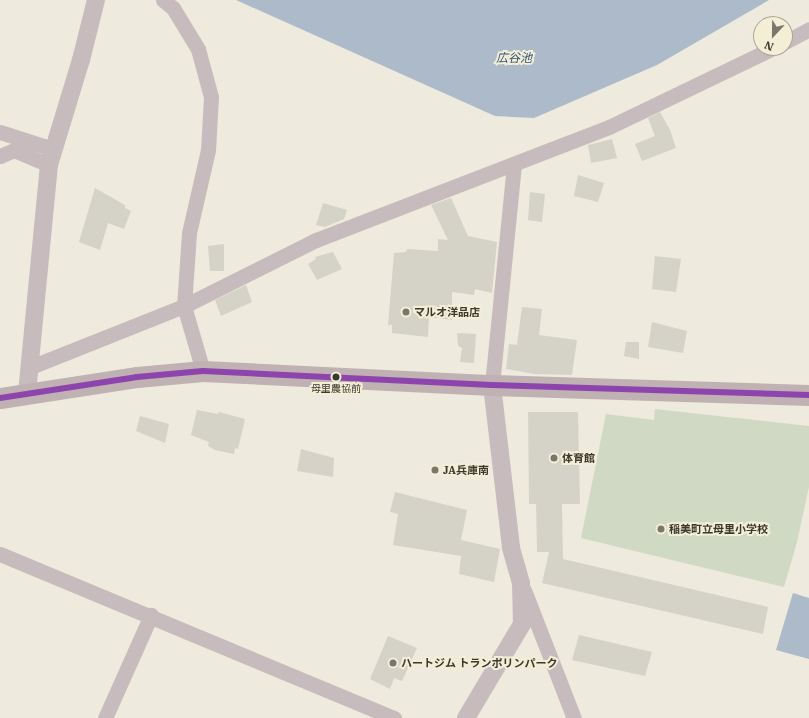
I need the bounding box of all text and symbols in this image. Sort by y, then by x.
north arrow [753,16,793,56]
text: N [762,38,776,54]
water label: 広谷池 [496,51,532,65]
place label: マルオ洋品店 [414,305,480,319]
marker: マルオ洋品店 [401,307,411,317]
marker: 母里農協前 [331,372,341,382]
place label: 母里農協前 [311,383,361,395]
place label: 体育館 [562,451,595,465]
marker: 体育館 [549,453,559,463]
place label: JA兵庫南 [443,463,489,477]
marker: JA兵庫南 [430,465,440,475]
place label: 稲美町立母里小学校 [669,522,768,536]
marker: 稲美町立母里小学校 [656,524,666,534]
place label: ハートジム トランポリンパーク [401,656,558,670]
marker: ハートジム トランポリンパーク [388,658,398,668]

